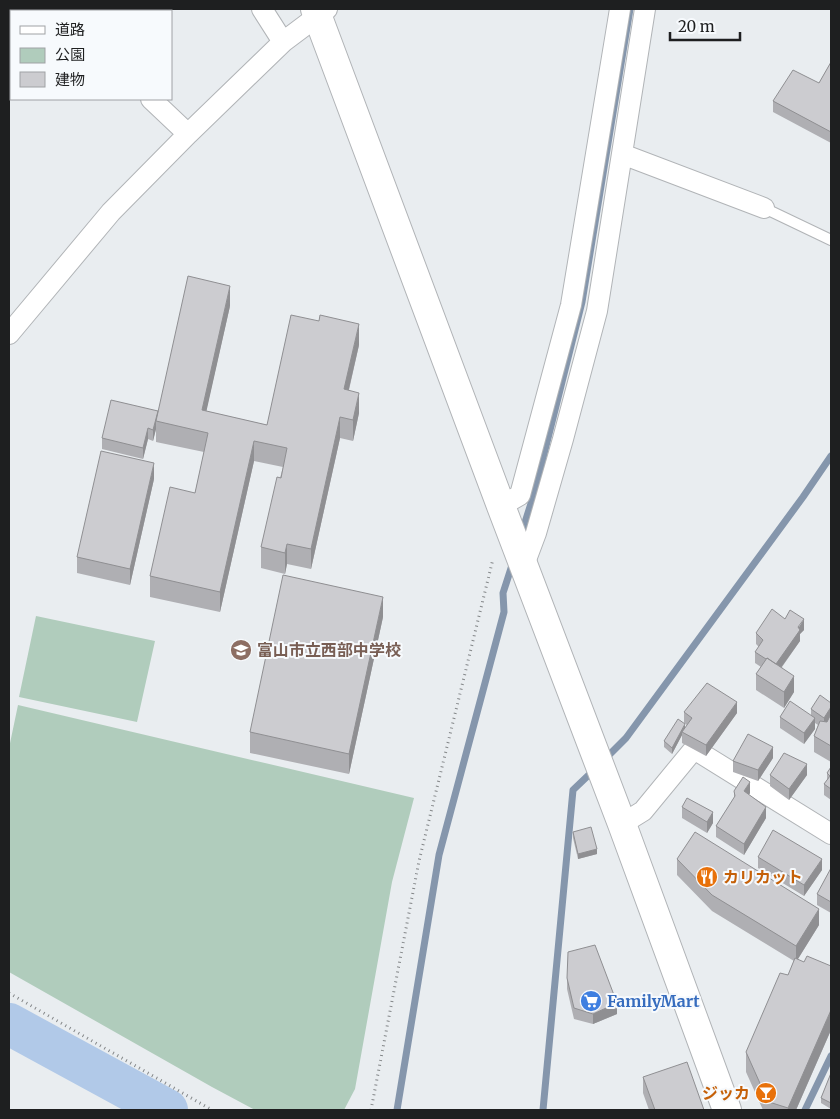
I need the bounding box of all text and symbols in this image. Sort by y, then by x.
legend [10,10,172,100]
scale bar [670,10,740,42]
text: 20 m [678,17,715,36]
text: 道路 [55,20,85,39]
text: 公園 [55,45,85,64]
text: 建物 [55,70,85,89]
school or university icon: 富山市立西部中学校 [229,638,253,662]
place label: 富山市立西部中学校 [257,640,401,660]
restaurant icon: カリカット [695,865,719,889]
place label: カリカット [723,867,803,887]
supermarket icon: FamilyMart [579,989,603,1013]
place label: FamilyMart [607,991,700,1011]
bar icon: ジッカ [754,1081,778,1105]
place label: ジッカ [702,1083,750,1103]

